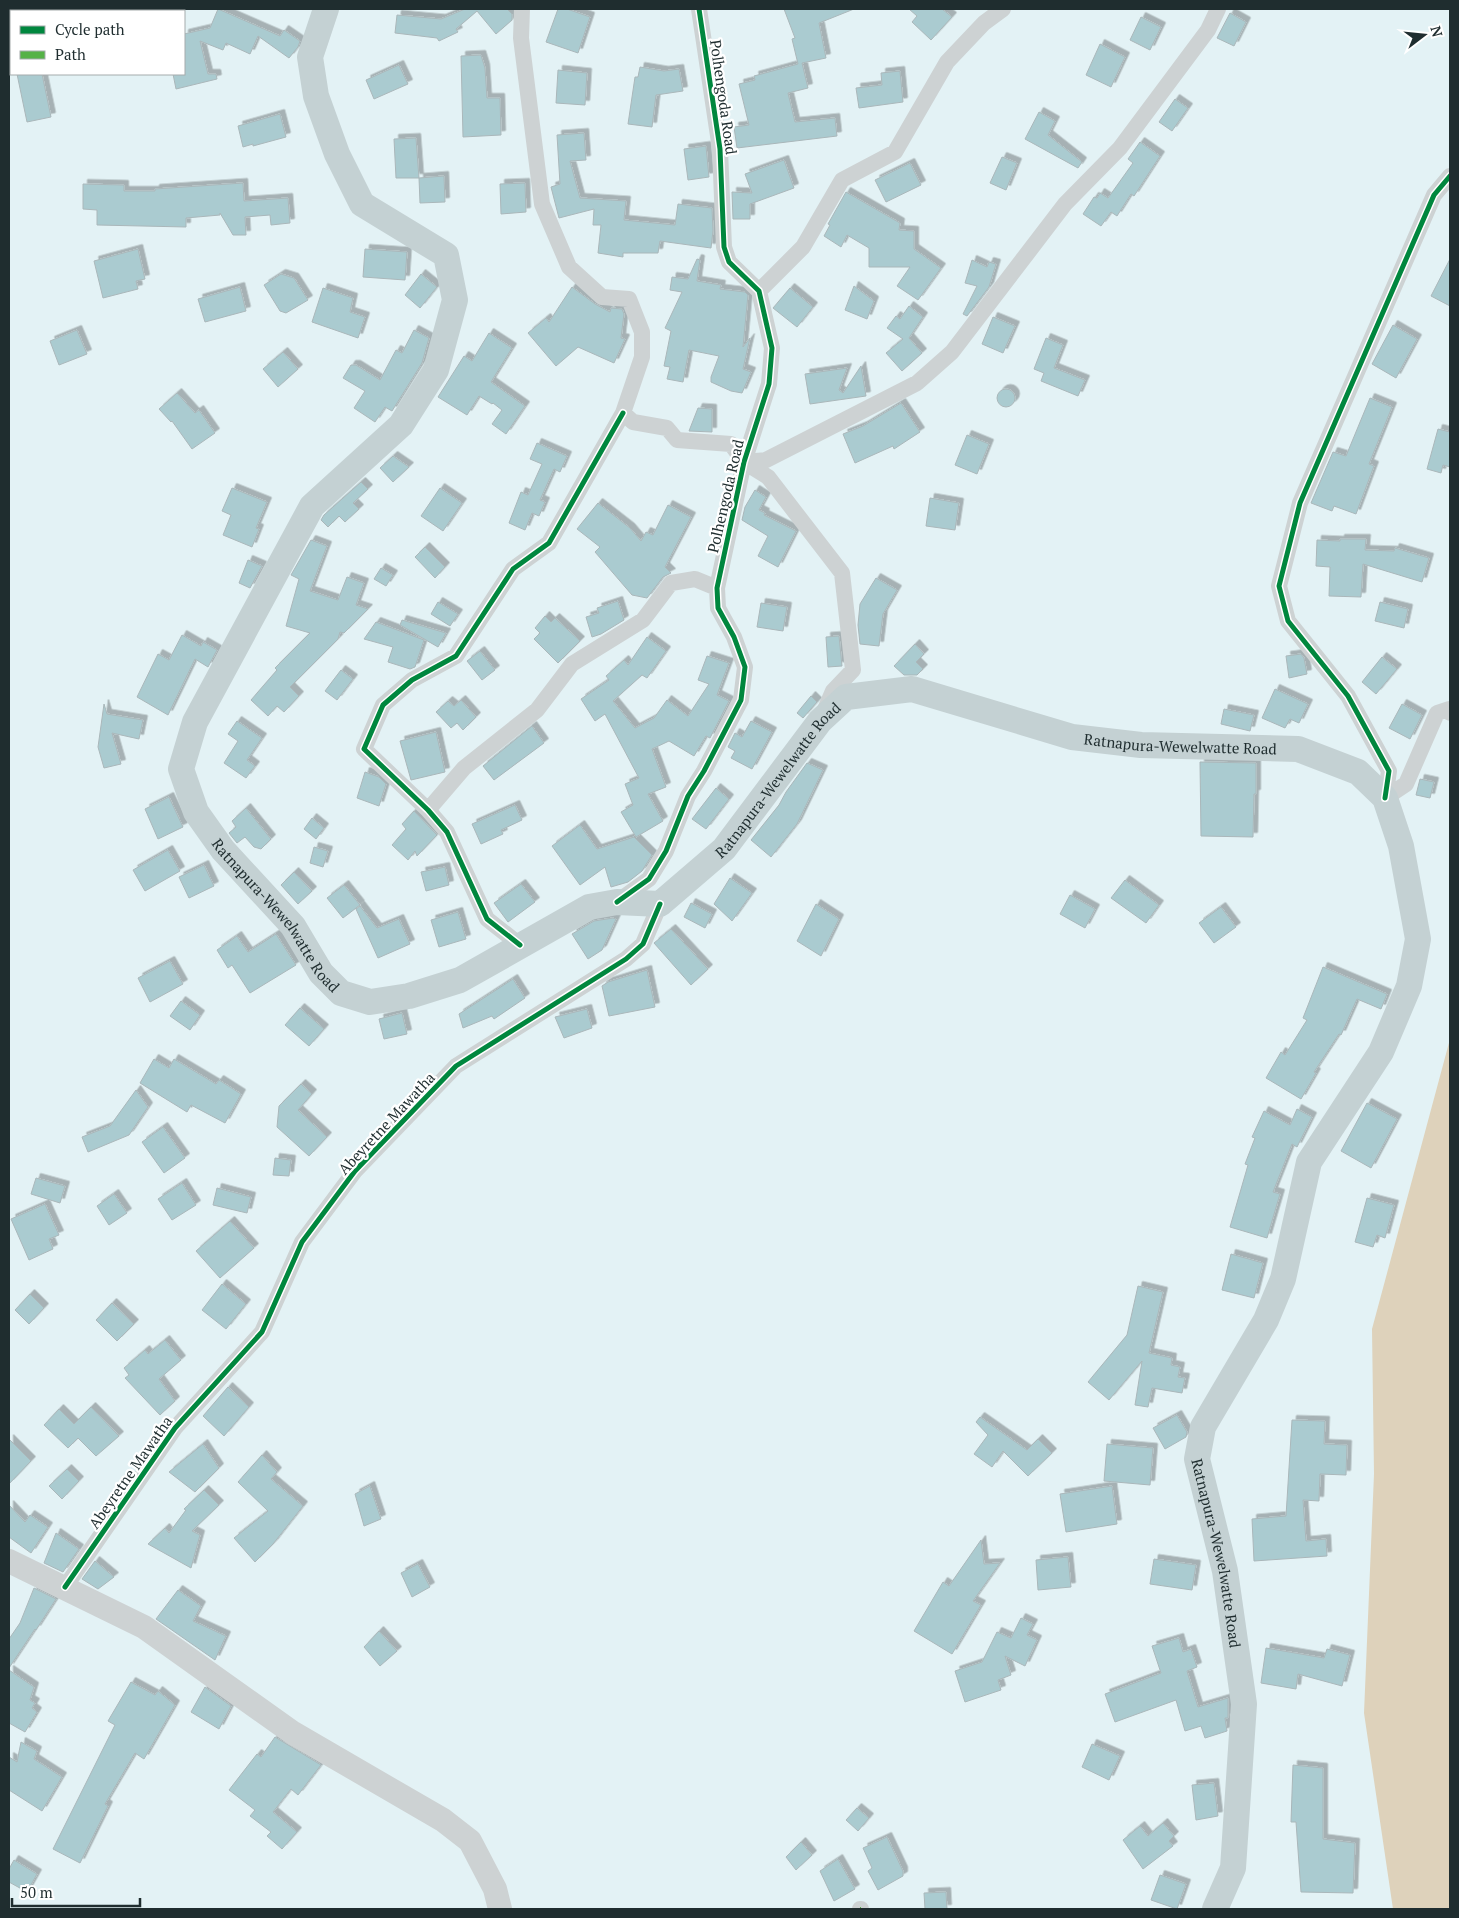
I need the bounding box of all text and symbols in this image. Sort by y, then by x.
legend [10,10,185,75]
north arrow [1399,10,1449,60]
text: Cycle path [55,19,125,39]
text: N [1426,24,1448,39]
street label: Polhengoda Road [706,38,742,156]
text: Path [55,44,86,64]
street label: Polhengoda Road [702,437,748,555]
street label: Ratnapura-Wewelwatte Road [711,697,845,862]
street label: Ratnapura-Wewelwatte Road [1083,728,1277,758]
street label: Ratnapura-Wewelwatte Road [208,834,344,996]
street label: Abeyretne Mawatha [333,1067,439,1179]
street label: Abeyretne Mawatha [84,1411,177,1532]
street label: Ratnapura-Wewelwatte Road [1187,1456,1246,1649]
scale bar [12,1876,140,1908]
text: 50 m [20,1882,53,1902]

